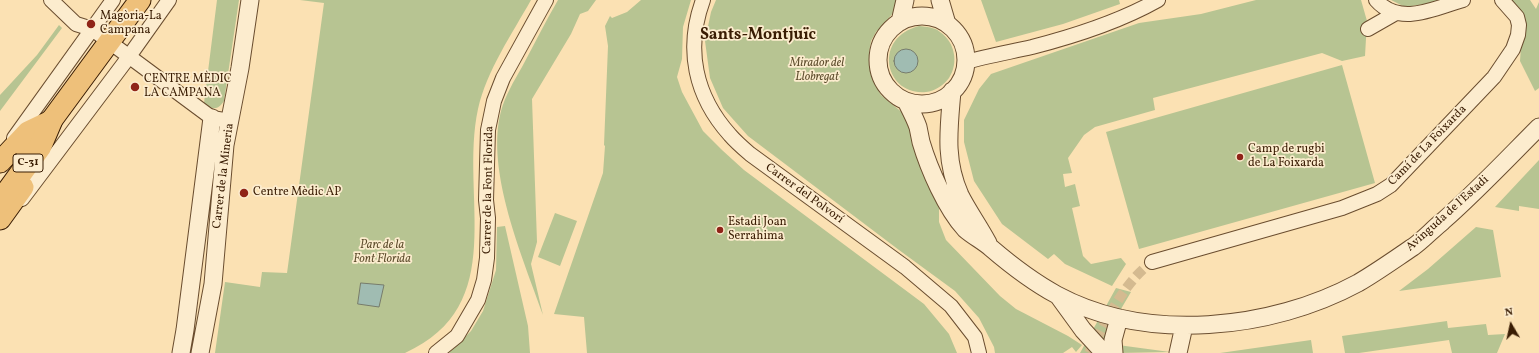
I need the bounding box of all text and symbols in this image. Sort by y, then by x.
place label: Magòria-La Campana [100,10,162,38]
marker: Magòria-La Campana [85,18,97,30]
district label: Sants-Montjuïc [700,26,816,46]
park label: Mirador del Llobregat [790,57,844,85]
place label: CENTRE MÈDIC LA CAMPANA [144,73,232,101]
marker: CENTRE MÈDIC LA CAMPANA [129,81,141,93]
street label: Camí de La Foixarda [1386,103,1470,189]
street label: Carrer de la Mineria [210,122,238,230]
street label: Carrer de la Font Florida [481,126,497,254]
place label: Camp de rugbi de La Foixarda [1248,143,1325,171]
marker: Camp de rugbi de La Foixarda [1235,152,1245,162]
road number: C-31 [13,154,43,172]
street label: Carrer del Polvorí [762,161,846,227]
street label: Avinguda de l'Estadi [1404,173,1492,255]
place label: Centre Mèdic AP [253,186,341,200]
marker: Centre Mèdic AP [238,187,250,199]
place label: Estadi Joan Serrahima [728,216,787,244]
marker: Estadi Joan Serrahima [715,225,725,235]
park label: Parc de la Font Florida [353,239,411,267]
north arrow [1491,305,1531,345]
text: N [1504,305,1514,321]

